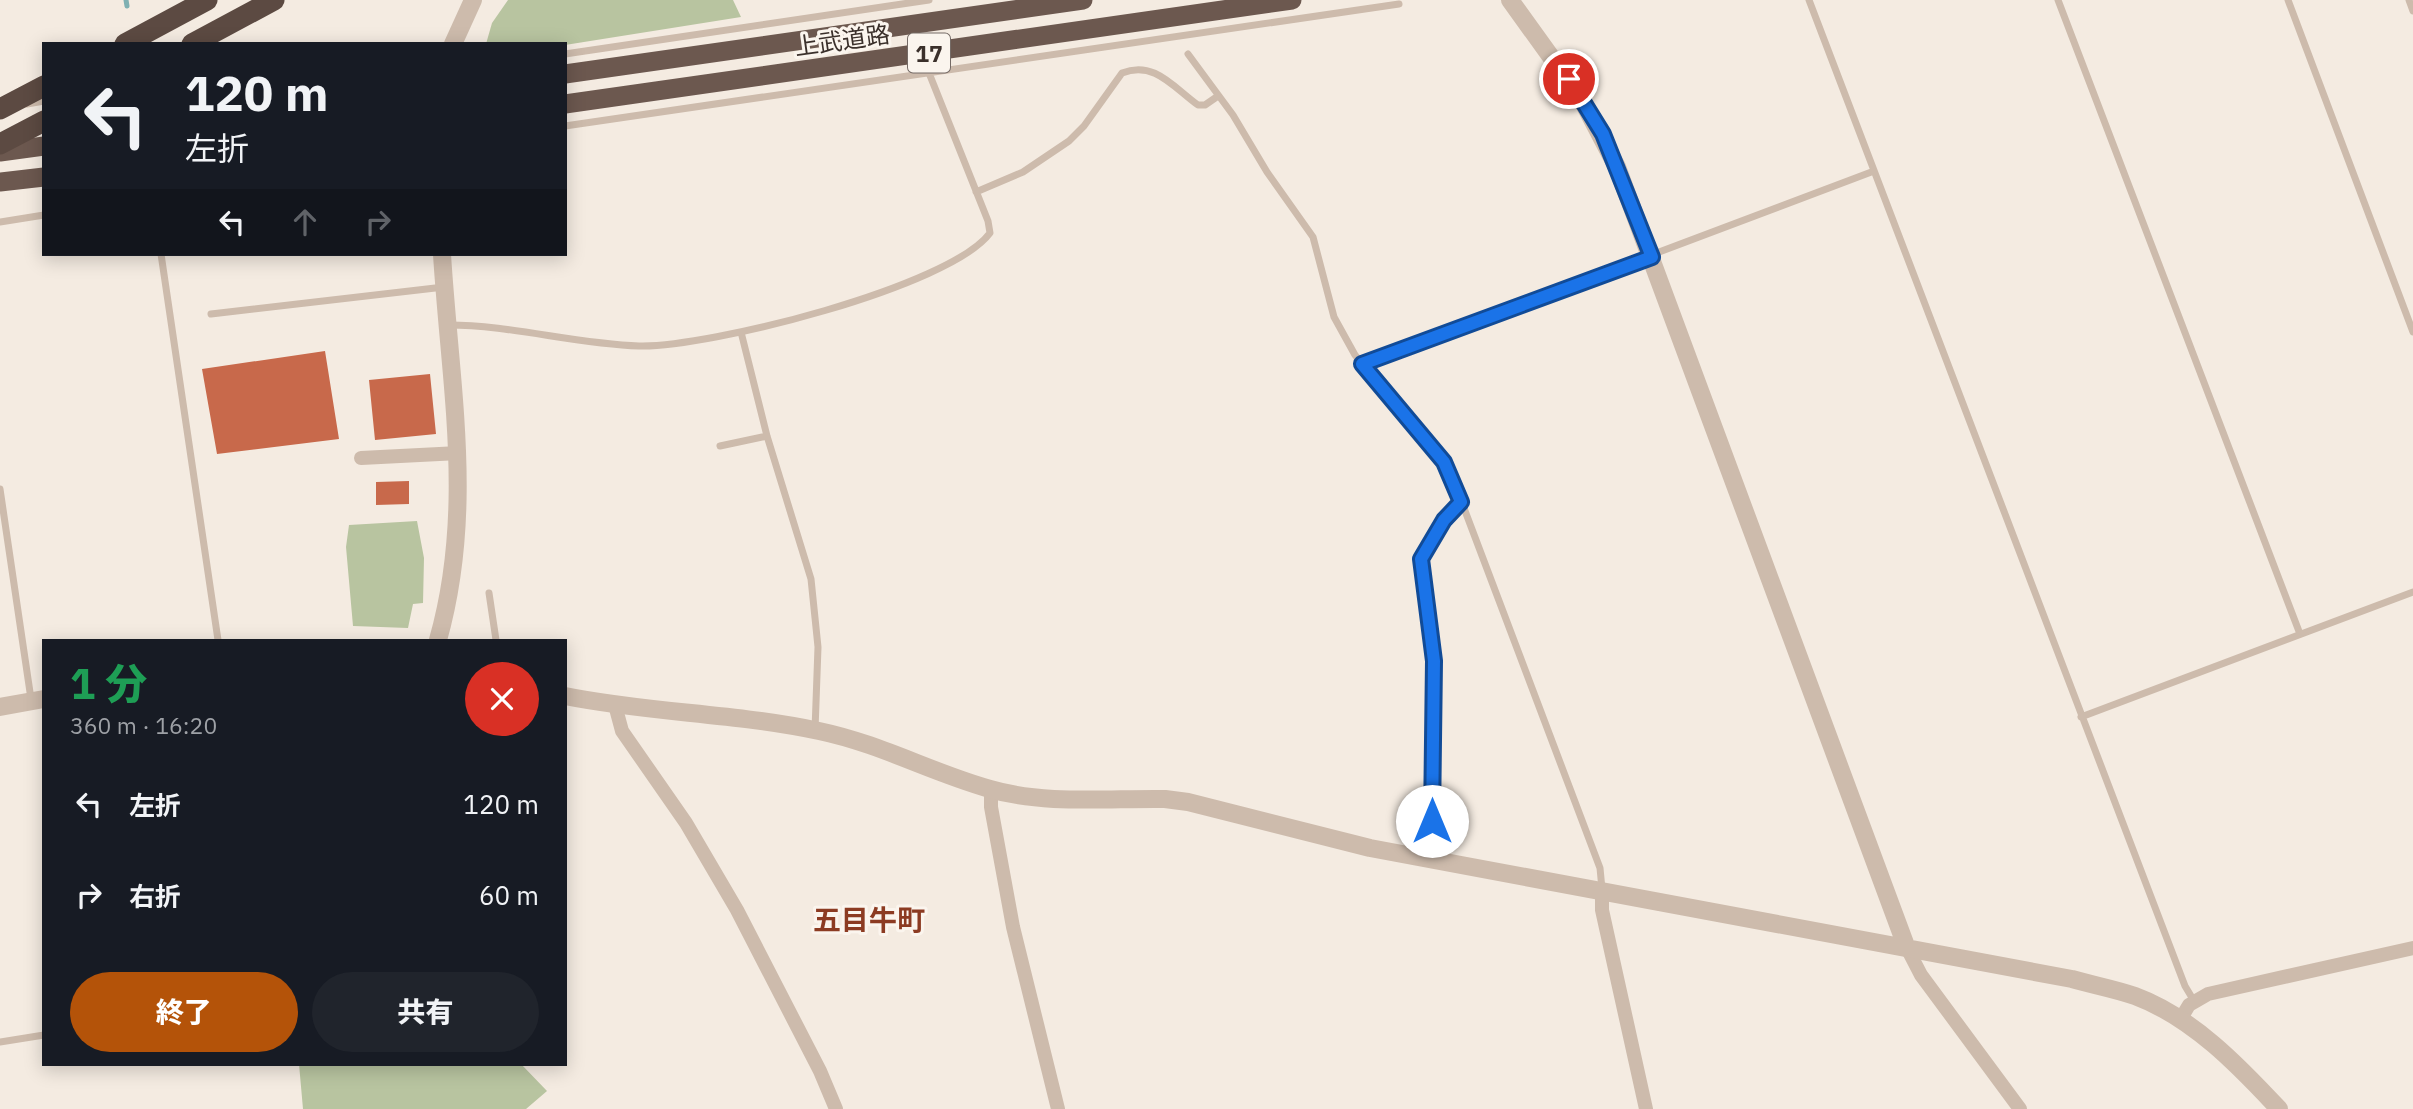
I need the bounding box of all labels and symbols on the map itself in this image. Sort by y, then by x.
street label: 上武道路 [792,17,892,63]
road number: 17 [908,34,950,72]
pin [1539,49,1599,109]
position arrow [1395,784,1469,858]
district label: 五目牛町 [813,901,925,938]

